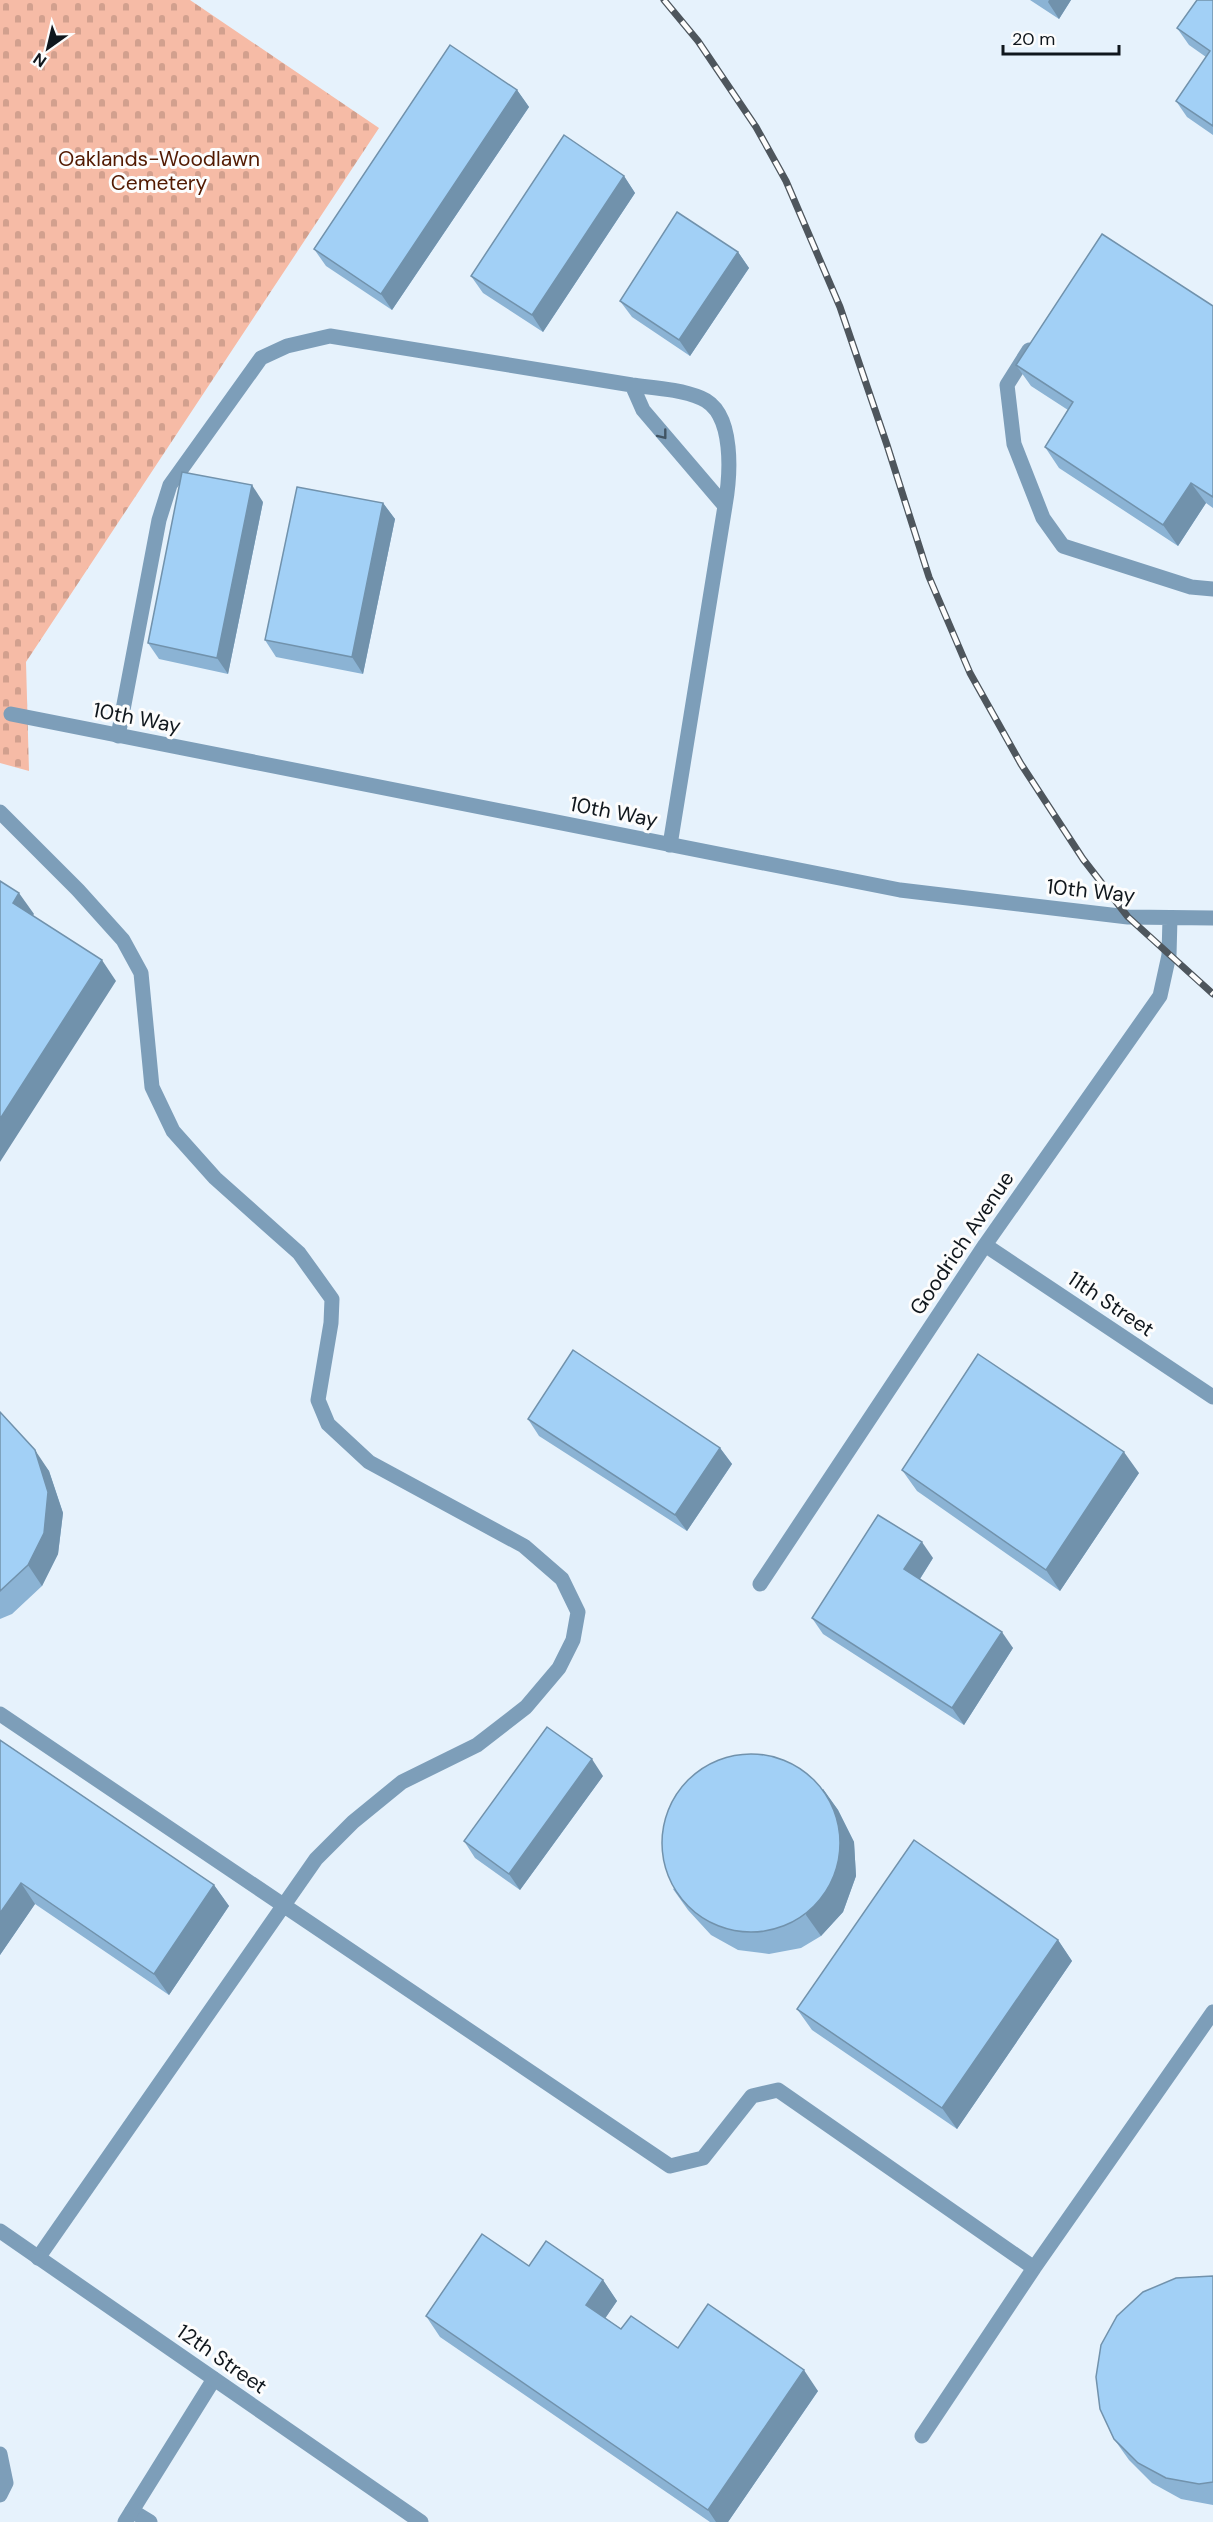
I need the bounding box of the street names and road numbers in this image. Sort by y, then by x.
street label: 10th Way [91,696,184,740]
street label: 10th Way [568,790,661,834]
street label: 10th Way [1045,872,1137,910]
street label: Goodrich Avenue [903,1166,1021,1320]
street label: 11th Street [1062,1265,1160,1343]
street label: 12th Street [171,2318,273,2400]

